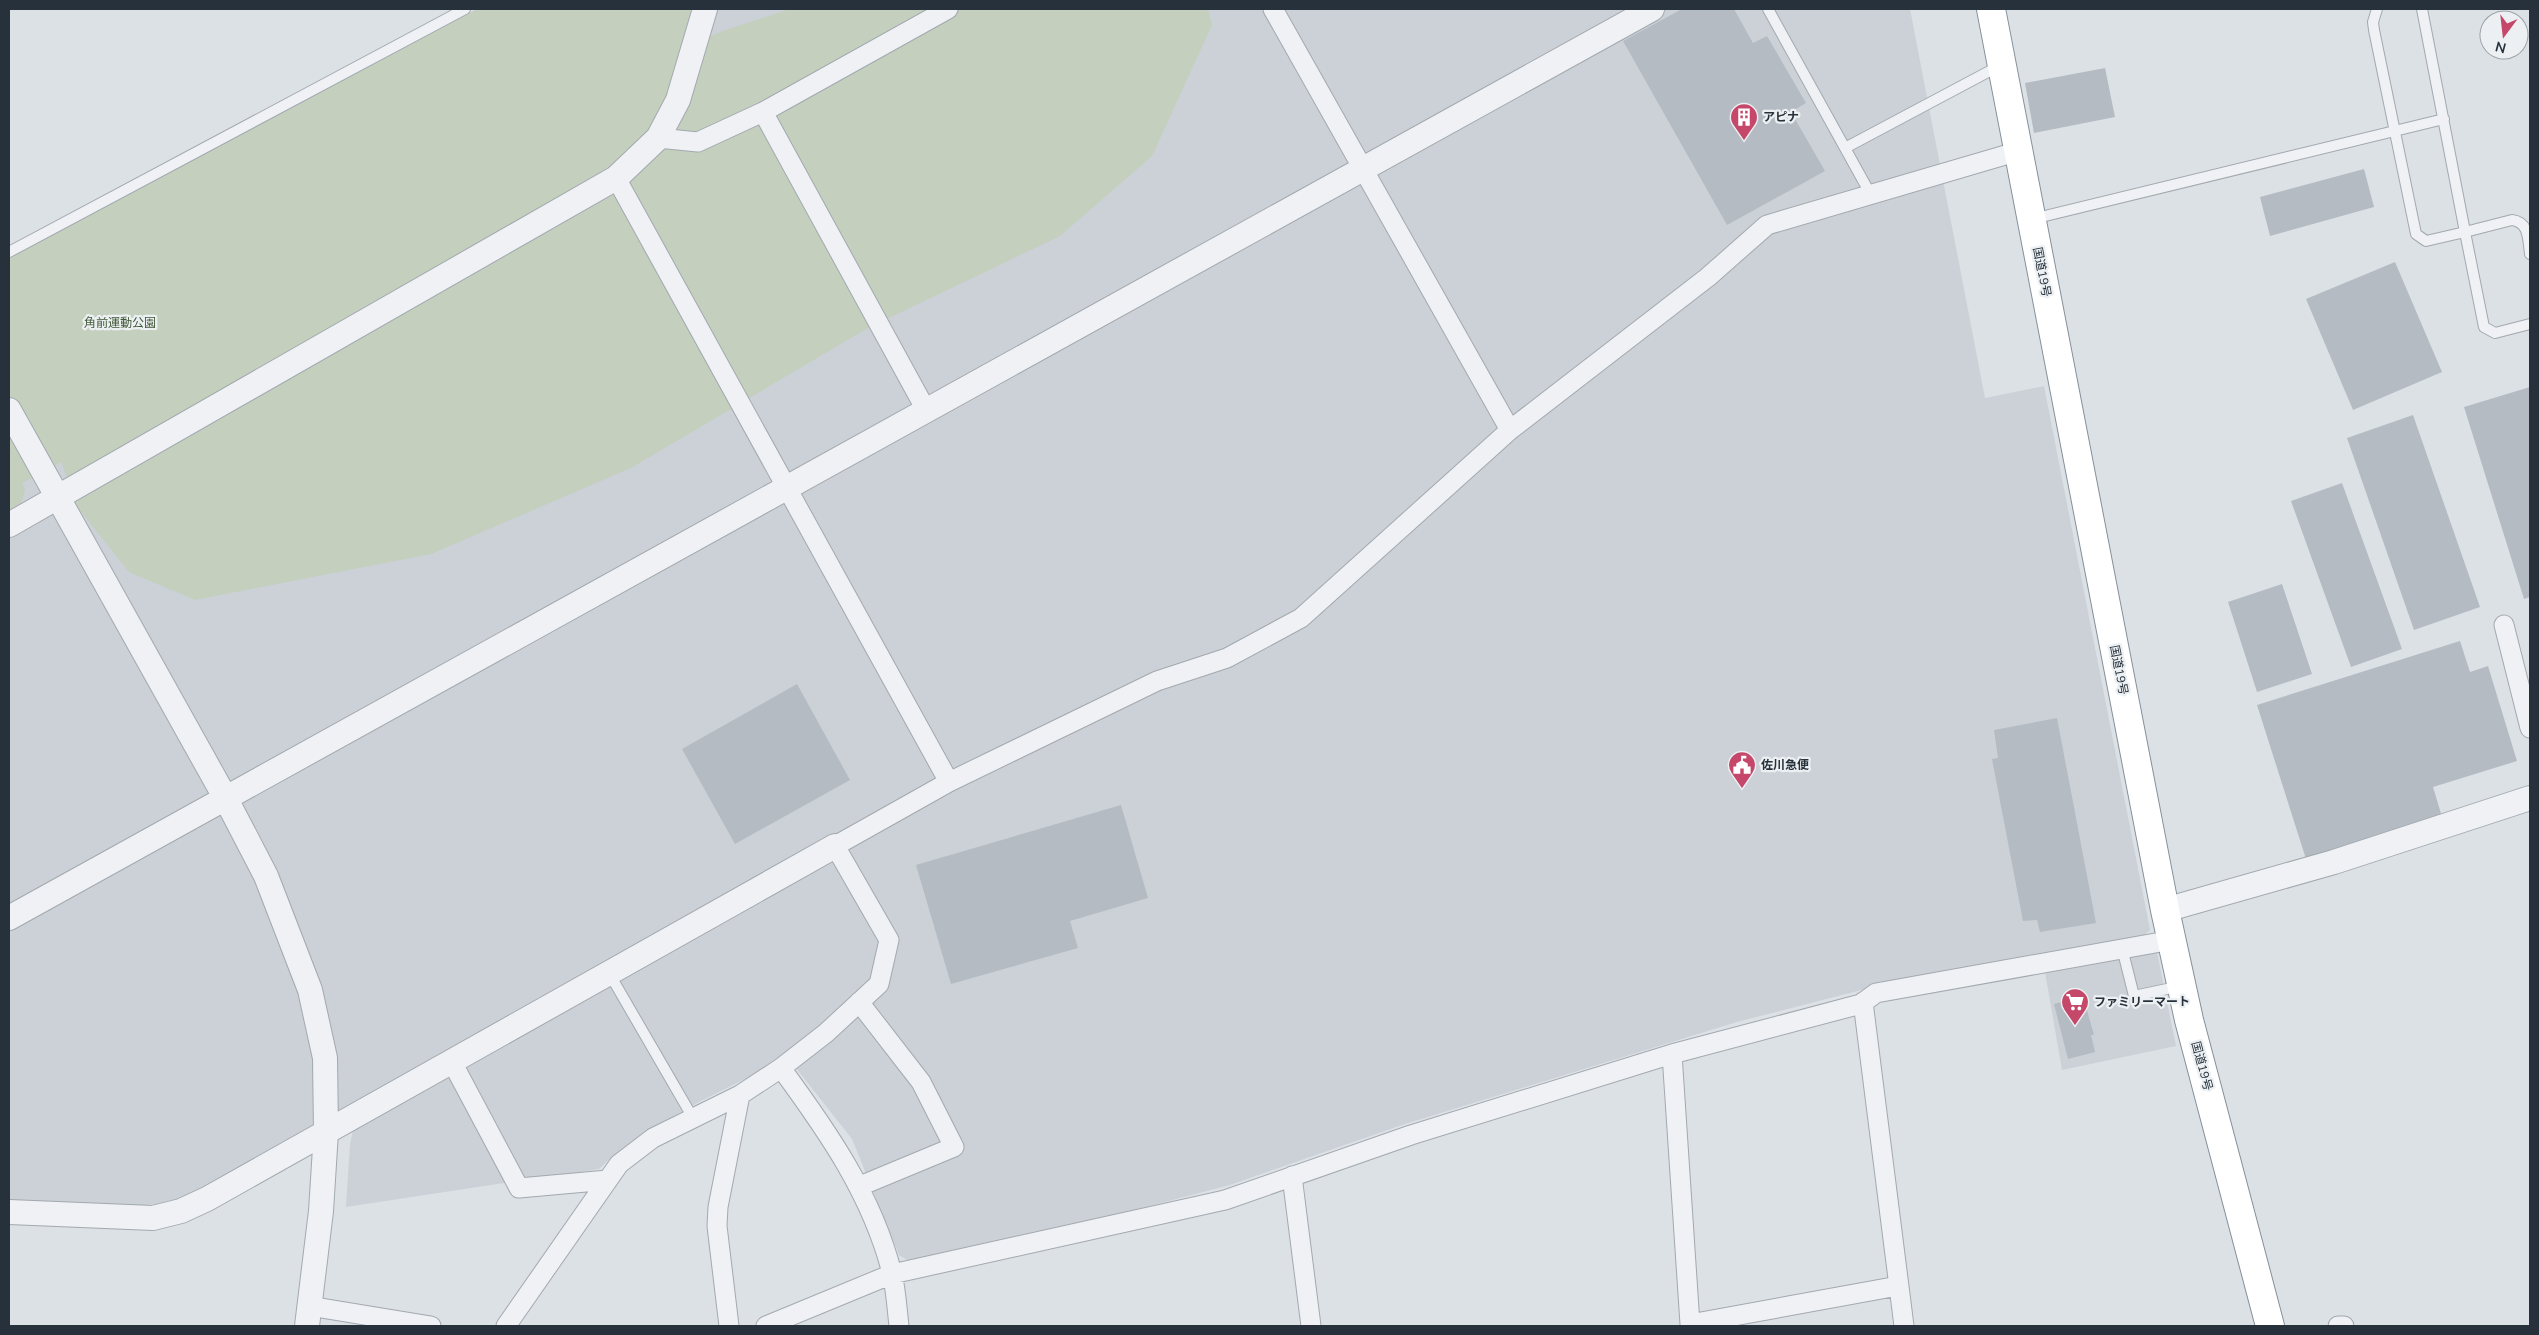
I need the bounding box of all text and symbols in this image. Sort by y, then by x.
north arrow [2479,10,2529,60]
text: N [2493,37,2508,58]
building icon: アピナ [1729,102,1759,141]
place label: アピナ [1763,109,1799,125]
street label: 国道19号 [2029,246,2055,298]
park label: 角前運動公園 [84,315,156,331]
street label: 国道19号 [2106,644,2132,696]
public building icon: 佐川急便 [1727,750,1757,789]
place label: 佐川急便 [1761,757,1809,773]
supermarket icon: ファミリーマート [2060,987,2090,1026]
place label: ファミリーマート [2094,994,2190,1010]
street label: 国道19号 [2188,1040,2216,1092]

